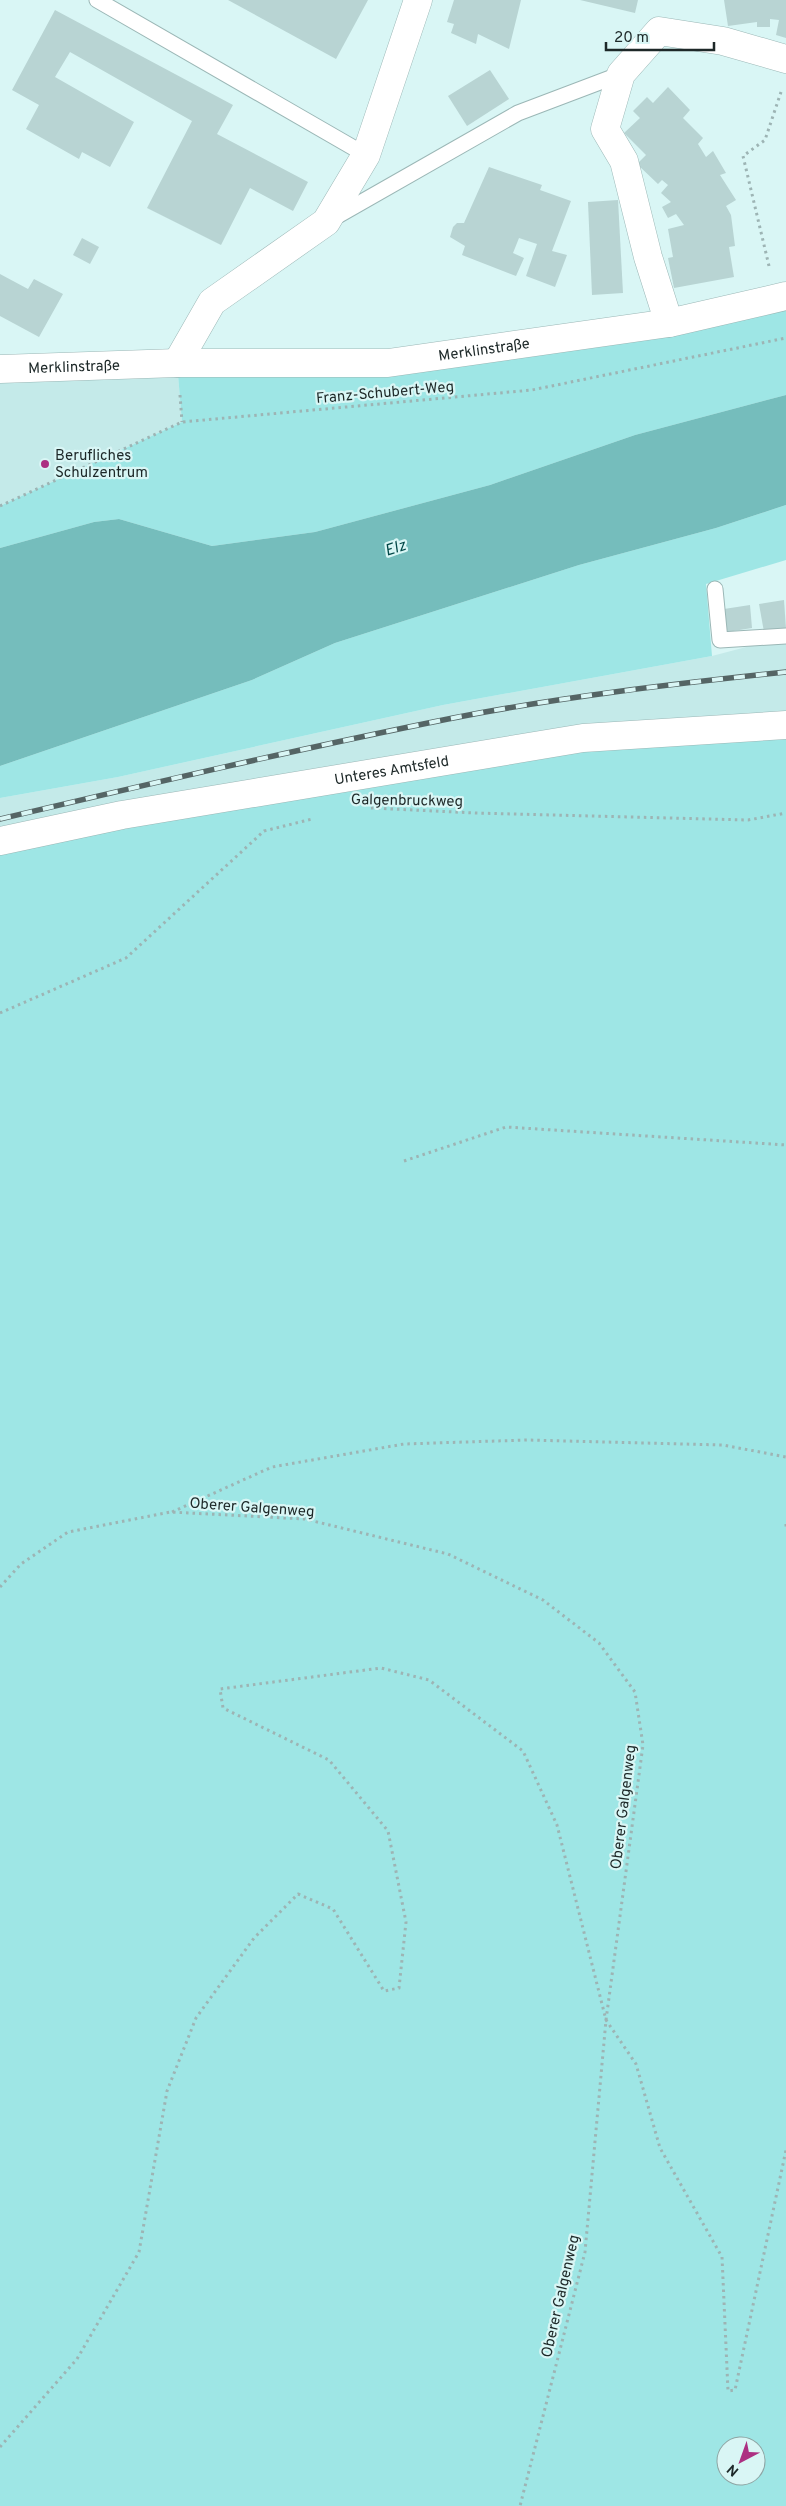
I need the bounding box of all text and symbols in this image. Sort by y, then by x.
scale bar [606,20,714,52]
text: 20 m [614,29,649,48]
street label: Merklinstraße [437,335,531,367]
street label: Merklinstraße [28,357,120,379]
street label: Franz-Schubert-Weg [315,378,455,409]
place label: Berufliches Schulzentrum [55,447,148,483]
marker: Berufliches Schulzentrum [39,458,51,470]
water label: Elz [383,536,410,562]
street label: Unteres Amtsfeld [333,753,451,790]
street label: Galgenbruckweg [351,791,463,812]
street label: Oberer Galgenweg [189,1495,315,1522]
street label: Oberer Galgenweg [607,1744,642,1871]
street label: Oberer Galgenweg [538,2233,585,2360]
north arrow [716,2436,766,2486]
text: N [724,2460,743,2479]

